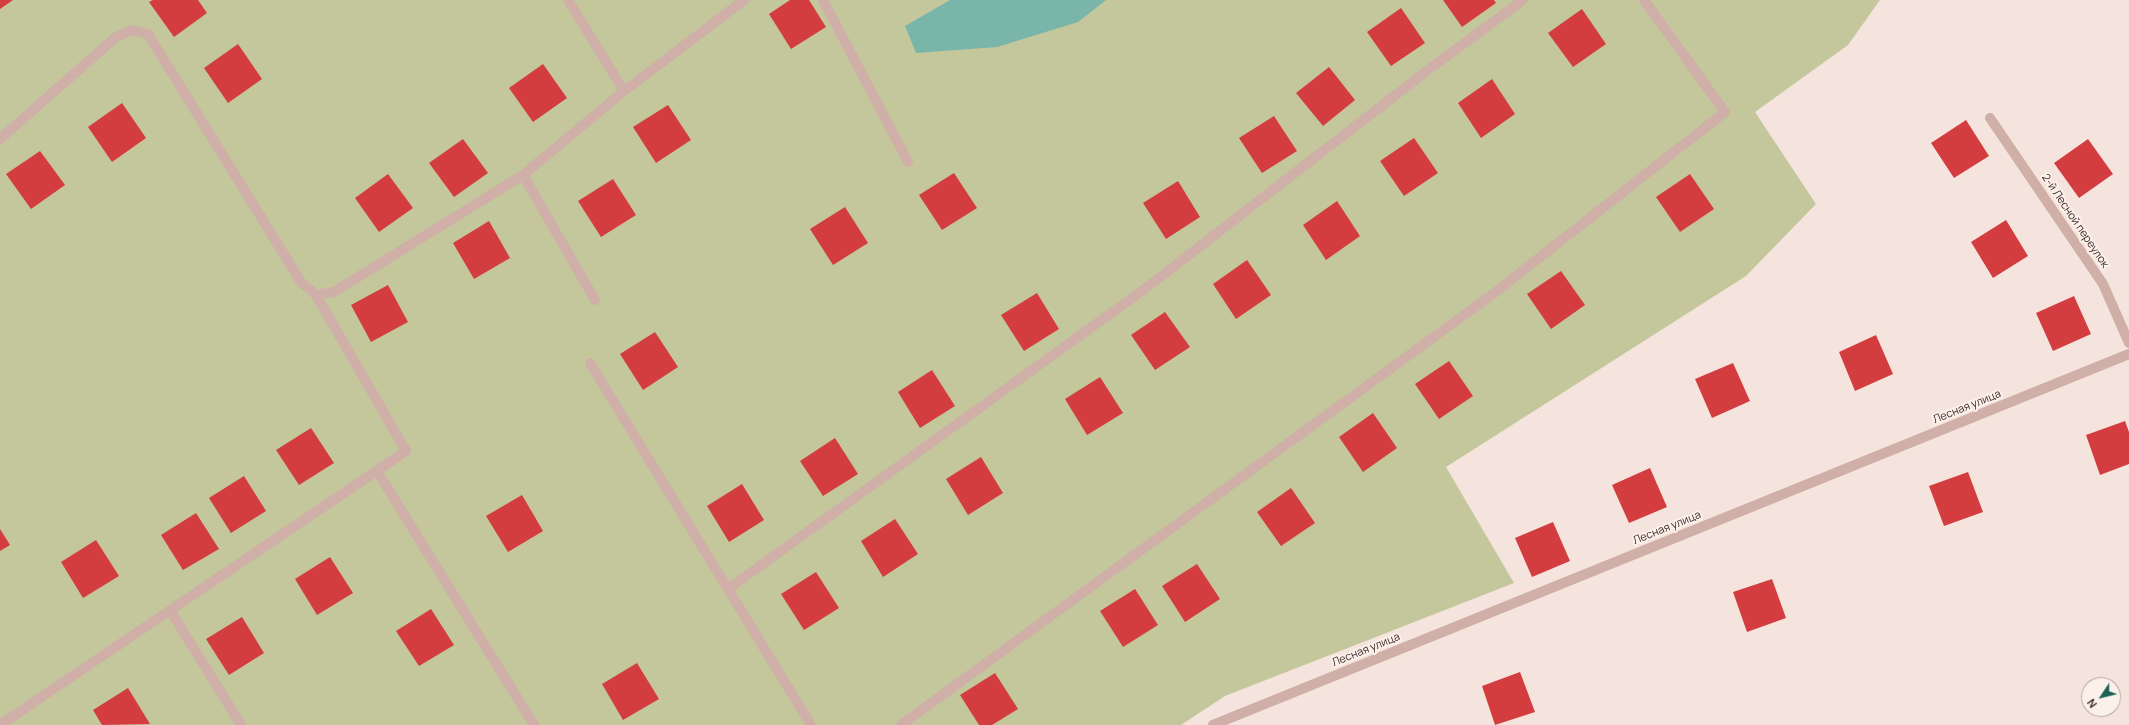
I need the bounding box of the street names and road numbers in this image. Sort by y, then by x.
street label: 2-й Лесной переулок [2039,172,2111,270]
street label: Лесная улица [1931,387,2003,427]
street label: Лесная улица [1631,508,1703,548]
street label: Лесная улица [1330,630,1402,670]

